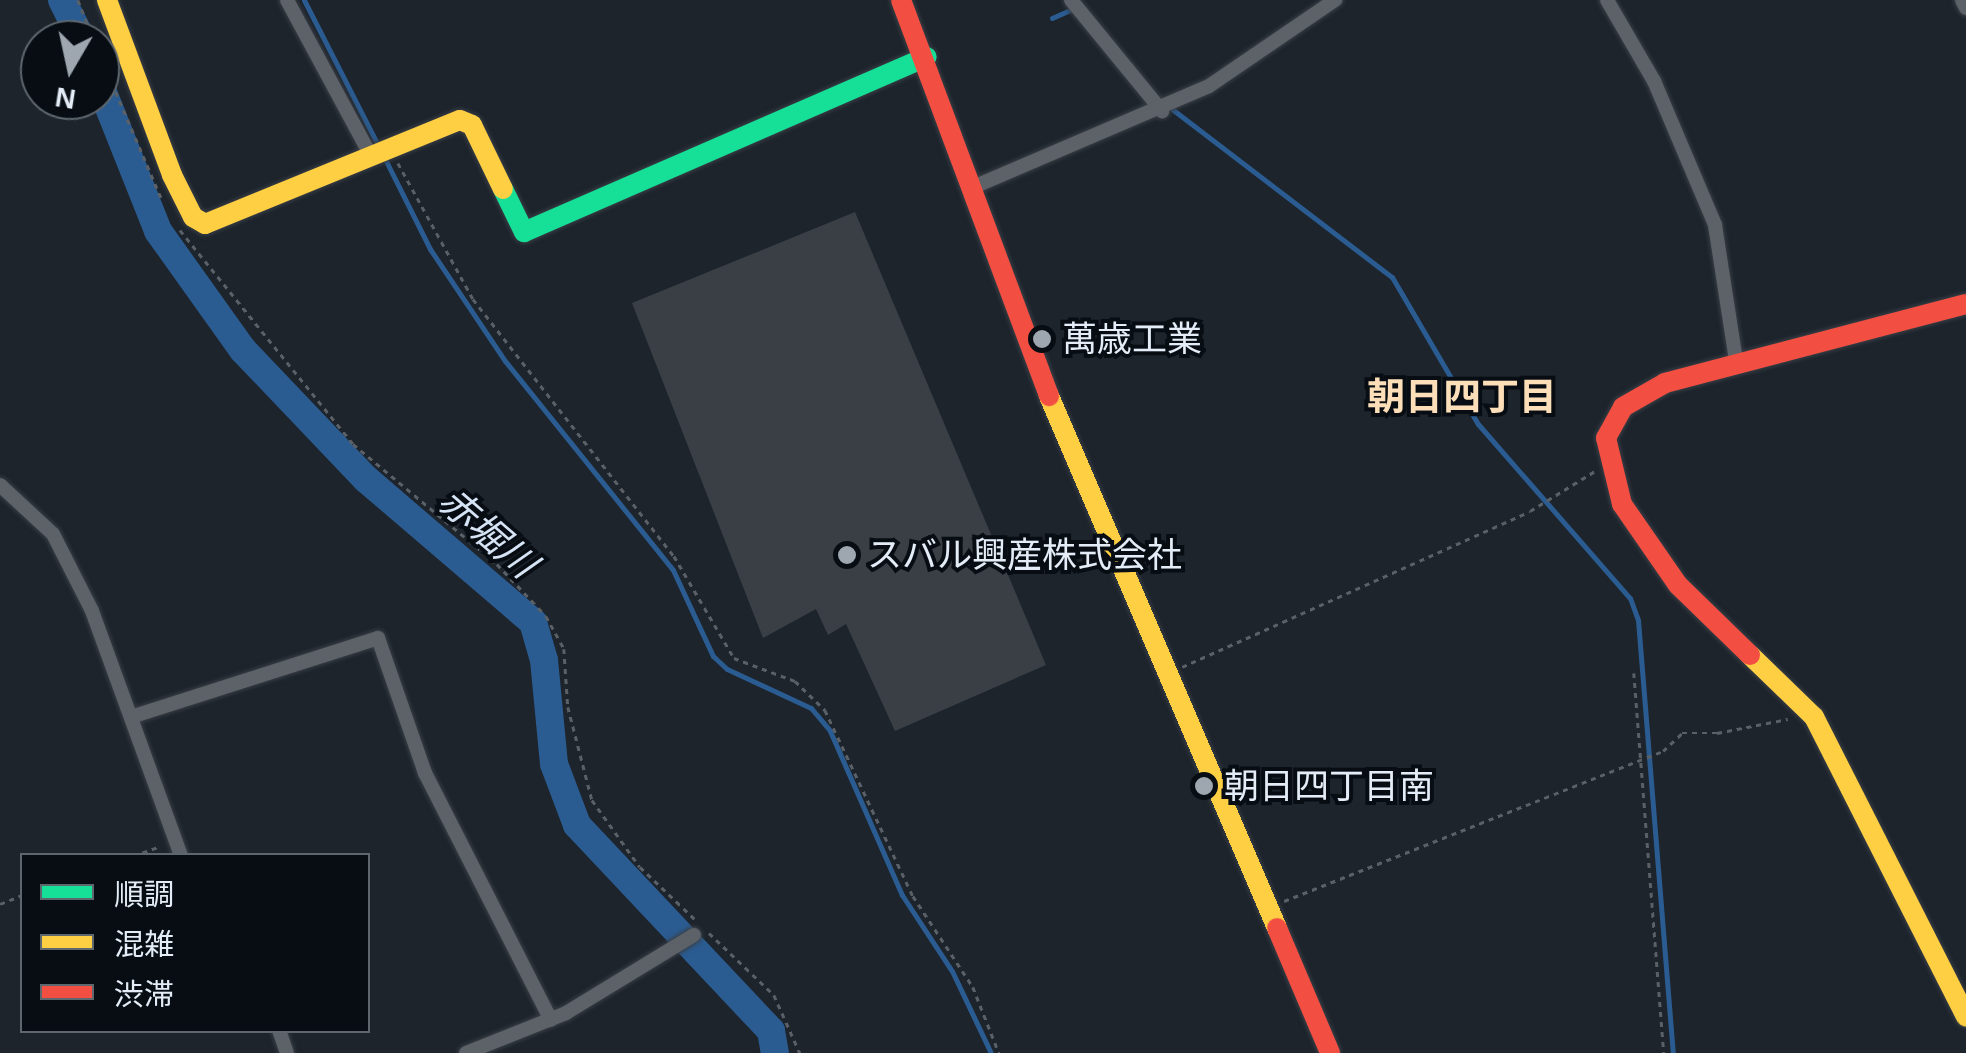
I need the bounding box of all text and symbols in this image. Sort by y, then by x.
north arrow [20,20,120,120]
text: N [53,81,78,115]
place label: 萬歳工業 [1062,318,1202,360]
marker: 萬歳工業 [1031,328,1053,350]
district label: 朝日四丁目 [1367,375,1557,421]
water label: 赤堀川 [429,478,545,588]
place label: スバル興産株式会社 [867,534,1182,576]
marker: スバル興産株式会社 [836,544,858,566]
place label: 朝日四丁目南 [1224,765,1434,807]
marker: 朝日四丁目南 [1193,775,1215,797]
legend [20,853,370,1033]
text: 順調 [114,878,174,911]
text: 混雑 [114,928,174,961]
text: 渋滞 [114,978,174,1011]

